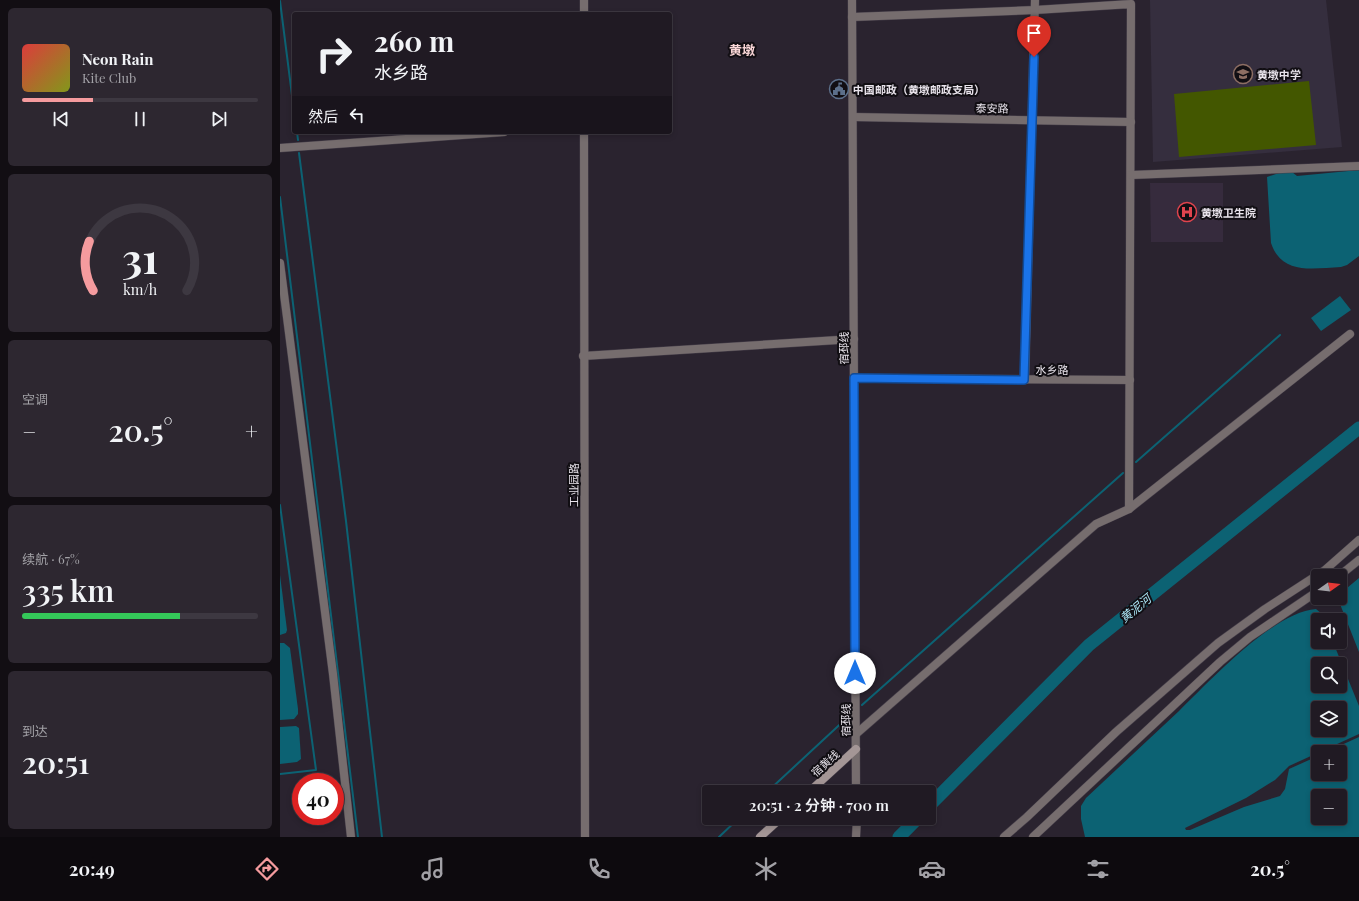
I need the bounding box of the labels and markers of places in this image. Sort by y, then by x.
pin [1017,16,1051,57]
school or university icon: 黄墩中学 [1232,63,1254,85]
place label: 黄墩中学 [1257,67,1301,82]
public building icon: 中国邮政（黄墩邮政支局） [828,78,850,100]
place label: 中国邮政（黄墩邮政支局） [853,82,985,97]
hospital icon: 黄墩卫生院 [1176,201,1198,223]
place label: 黄墩卫生院 [1201,205,1256,220]

